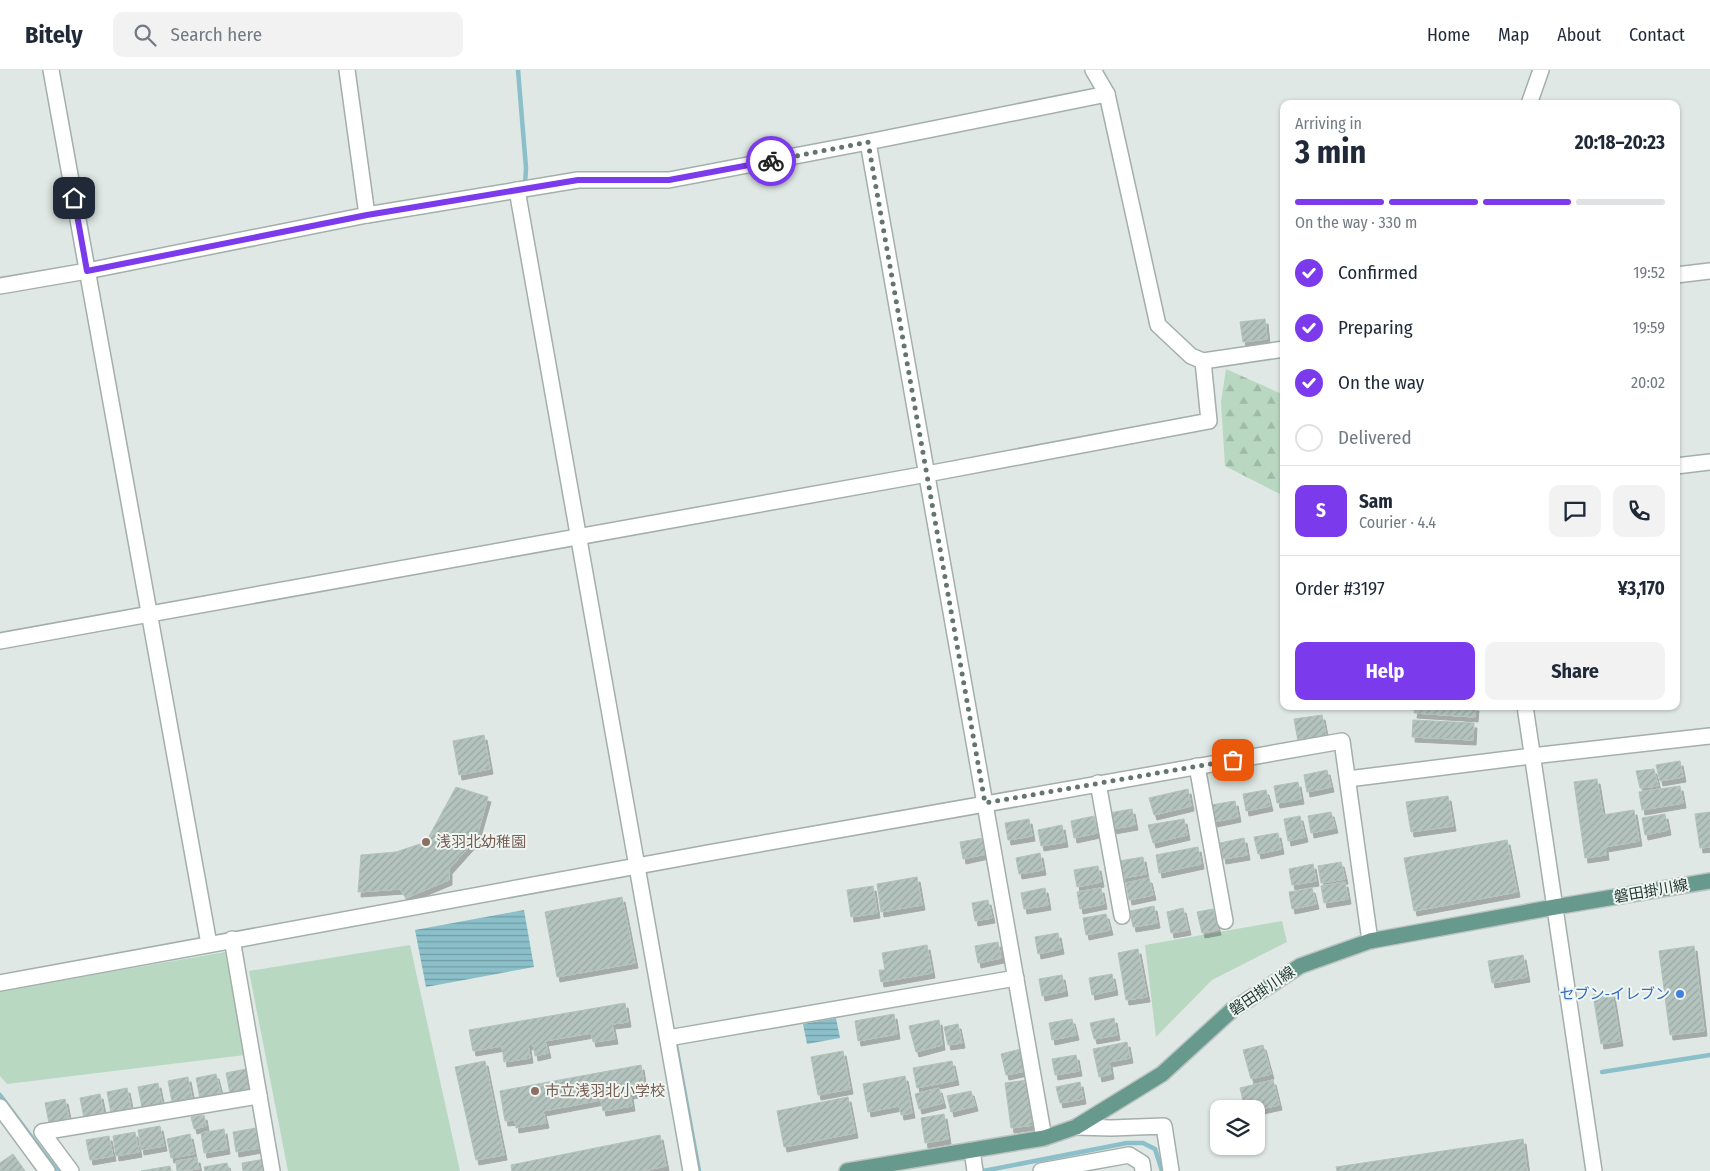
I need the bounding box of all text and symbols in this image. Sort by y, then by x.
search box [113,12,463,57]
text: Bitely [25,21,83,49]
icon: search [131,21,159,49]
text: Search here [171,23,262,46]
text: Home [1427,24,1470,46]
text: Map [1498,24,1529,46]
text: About [1557,24,1601,46]
text: Contact [1629,24,1685,46]
text: Arriving in [1295,114,1362,133]
text: 20:18–20:23 [1575,131,1665,154]
text: 3 min [1295,133,1366,171]
courier [746,136,796,186]
icon: bike [757,147,785,175]
pin [53,177,95,219]
icon: home [60,184,88,212]
text: On the way · 330 m [1295,213,1417,232]
icon: check [1295,259,1323,287]
text: Confirmed [1338,261,1418,284]
text: 19:52 [1633,263,1665,282]
icon: check [1295,314,1323,342]
text: Preparing [1338,316,1413,339]
text: 19:59 [1633,318,1665,337]
icon: check [1295,369,1323,397]
text: On the way [1338,371,1424,394]
text: 20:02 [1631,373,1665,392]
text: Delivered [1338,426,1412,449]
button: chat [1549,485,1601,537]
button: phone [1613,485,1665,537]
text: Sam [1359,490,1393,513]
text: S [1316,499,1326,522]
text: Courier · 4.4 [1359,513,1436,532]
text: Order #3197 [1295,577,1385,600]
text: ¥3,170 [1618,577,1665,600]
button: Help [1295,642,1475,700]
button: Share [1485,642,1665,700]
pin [1212,739,1254,781]
icon: bag [1219,746,1247,774]
place label: 浅羽北幼稚園 [436,833,526,851]
marker: 浅羽北幼稚園 [420,836,432,848]
street label: 磐田掛川線 [1612,876,1690,906]
street label: 磐田掛川線 [1226,963,1298,1019]
place label: セブン-イレブン [1559,985,1670,1003]
marker: セブン-イレブン [1674,988,1686,1000]
place label: 市立浅羽北小学校 [545,1082,665,1100]
marker: 市立浅羽北小学校 [529,1085,541,1097]
map controls [1210,1100,1265,1155]
button: layers [1210,1100,1265,1155]

